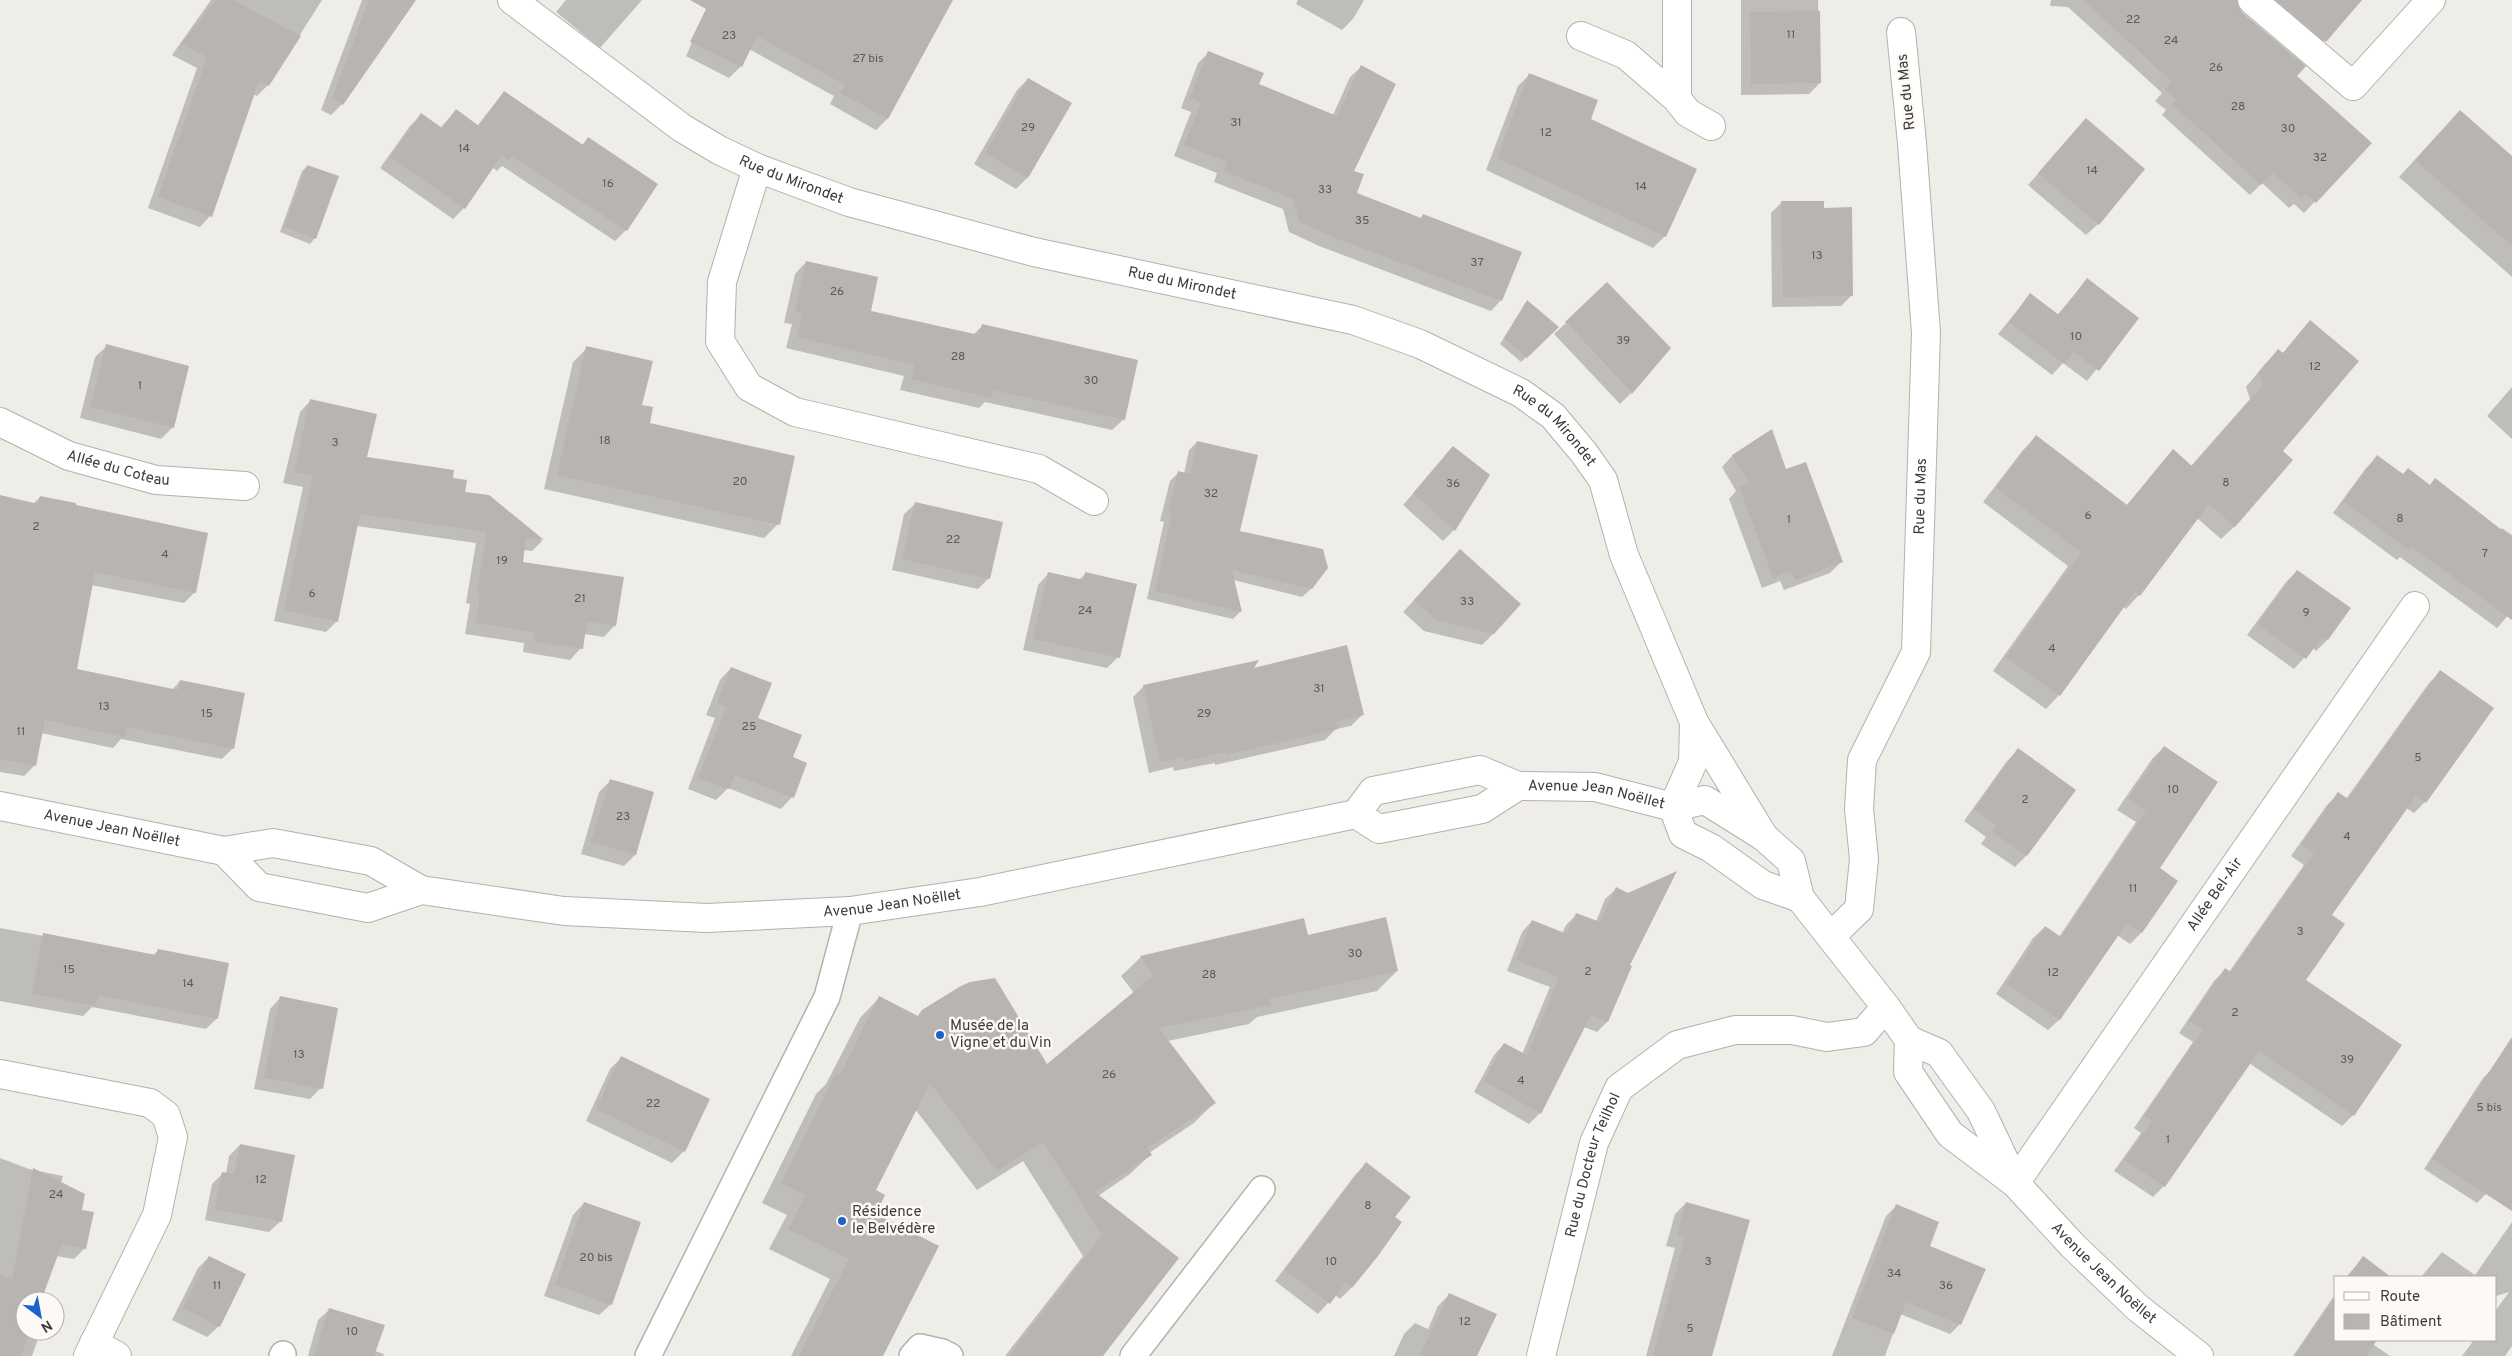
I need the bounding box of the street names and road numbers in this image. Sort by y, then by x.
street label: Rue du Mas [1894,53,1920,131]
street label: Rue du Mirondet [736,151,846,209]
street label: Rue du Mirondet [1126,263,1238,304]
street label: Rue du Mirondet [1509,381,1600,470]
street label: Allée du Coteau [65,446,170,490]
street label: Rue du Mas [1910,458,1932,535]
street label: Avenue Jean Noëllet [1528,777,1667,814]
street label: Avenue Jean Noëllet [42,805,182,851]
street label: Allée Bel-Air [2183,854,2247,935]
street label: Avenue Jean Noëllet [823,885,962,922]
street label: Rue du Docteur Teilhol [1561,1090,1625,1240]
street label: Avenue Jean Noëllet [2047,1219,2160,1328]

